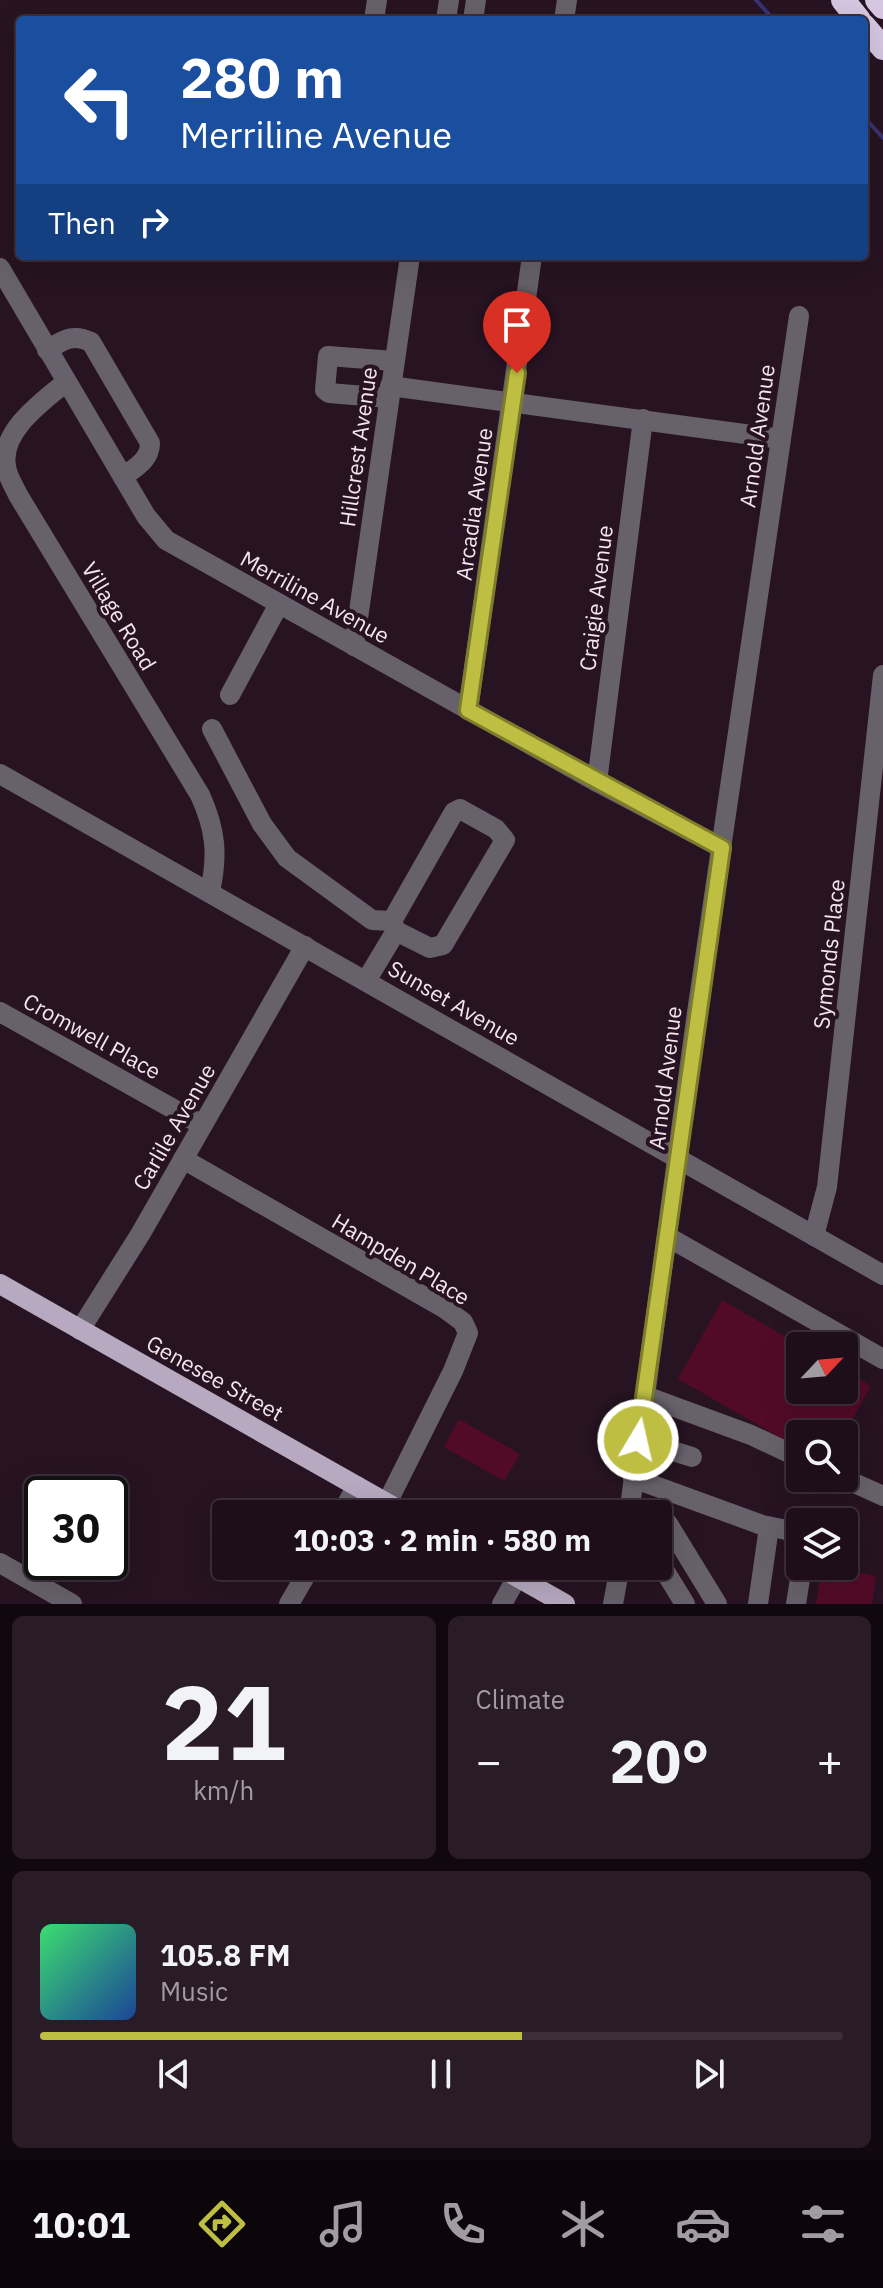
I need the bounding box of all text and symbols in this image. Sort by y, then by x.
text: 280 m [180,41,344,113]
icon: left [48,48,152,152]
text: Merriline Avenue [180,111,452,158]
icon: right [132,200,176,244]
text: Then [48,203,116,242]
pin [483,291,551,373]
icon: arrive [495,303,539,347]
street label: Arnold Avenue [732,362,781,509]
street label: Hillcrest Avenue [332,365,383,529]
street label: Arcadia Avenue [448,426,499,582]
street label: Craigie Avenue [572,523,619,673]
street label: Merriline Avenue [235,544,395,650]
street label: Village Road [76,556,163,675]
street label: Symonds Place [806,878,851,1030]
street label: Sunset Avenue [383,953,525,1052]
street label: Cromwell Place [18,986,166,1085]
street label: Arnold Avenue [641,1005,688,1151]
street label: Carlile Avenue [126,1058,222,1195]
street label: Hampden Place [327,1206,476,1311]
street label: Genesee Street [142,1328,289,1427]
north arrow [786,1332,858,1404]
map controls [786,1332,858,1580]
position arrow [596,1398,680,1482]
button: search [786,1420,858,1492]
speed limit sign: 30 [24,1476,128,1580]
button: layers [786,1508,858,1580]
text: 10:03 · 2 min · 580 m [293,1520,591,1559]
text: 21 [161,1653,286,1789]
text: Climate [476,1682,565,1716]
text: 20° [609,1721,709,1800]
text: − [476,1732,502,1789]
text: + [817,1732,843,1789]
text: km/h [193,1773,254,1807]
text: 105.8 FM [160,1935,291,1974]
text: Music [160,1974,228,2008]
icon: previous [152,2052,196,2096]
icon: pause [419,2052,463,2096]
icon: next [687,2052,731,2096]
icon: directions [194,2196,250,2252]
icon: music [315,2196,371,2252]
icon: phone [435,2196,491,2252]
icon: climate [555,2196,611,2252]
icon: car [675,2196,731,2252]
icon: filters [795,2196,851,2252]
text: 10:01 [32,2201,130,2248]

